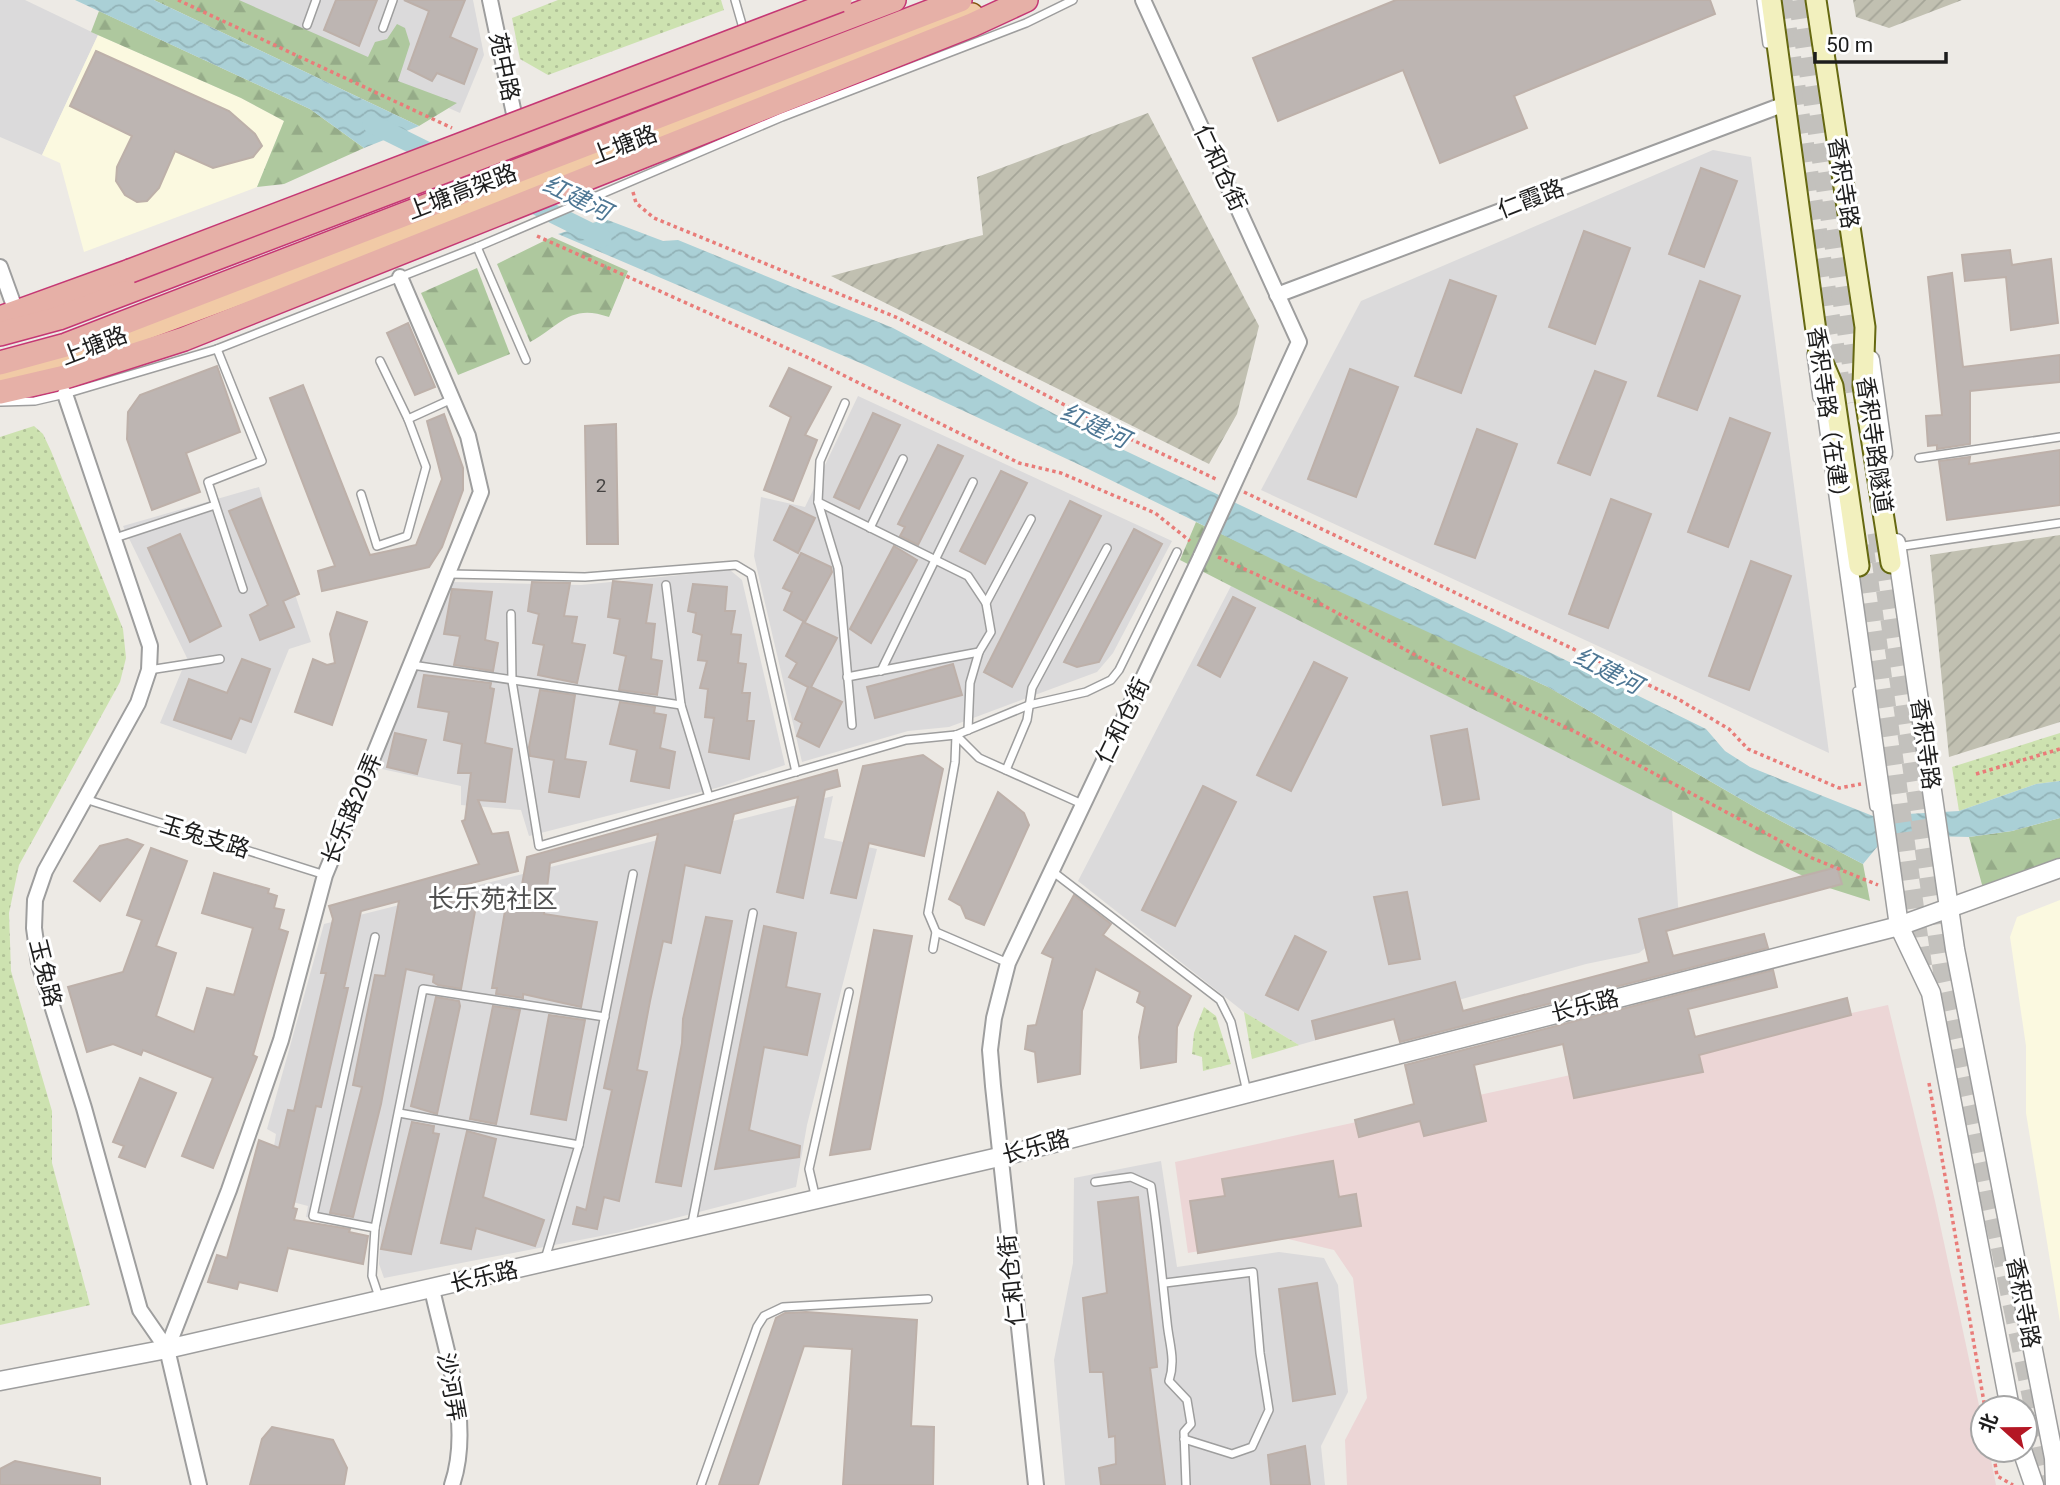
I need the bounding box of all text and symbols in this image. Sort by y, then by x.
scale bar [1815,21,1946,65]
street label: 苑中路 [484,30,524,104]
text: 50 m [1826,33,1873,57]
street label: 上塘路 [587,120,661,170]
street label: 仁和仓街 [1188,121,1252,215]
street label: 香积寺路 [1822,135,1864,231]
street label: 上塘高架路 [403,159,521,225]
water label: 红建河 [539,170,619,228]
street label: 仁霞路 [1494,174,1568,224]
street label: 上塘路 [57,321,131,371]
street label: 香积寺路（在建） [1802,325,1854,511]
street label: 香积寺路隧道 [1851,375,1897,515]
water label: 红建河 [1056,398,1137,456]
house number: 2 [596,474,606,497]
water label: 红建河 [1570,642,1650,702]
street label: 仁和仓街 [1091,674,1155,768]
street label: 香积寺路 [1905,697,1945,791]
street label: 长乐路20弄 [317,749,387,869]
street label: 玉兔支路 [157,811,253,863]
district label: 长乐苑社区 [428,884,558,914]
street label: 玉兔路 [24,936,66,1010]
street label: 长乐路 [1548,985,1622,1027]
street label: 长乐路 [999,1125,1073,1169]
street label: 仁和仓街 [994,1233,1030,1327]
street label: 香积寺路 [2001,1255,2045,1351]
street label: 长乐路 [447,1256,521,1298]
street label: 沙河弄 [432,1351,470,1423]
north arrow [1969,1394,2039,1464]
text: 北 [1974,1410,2003,1436]

